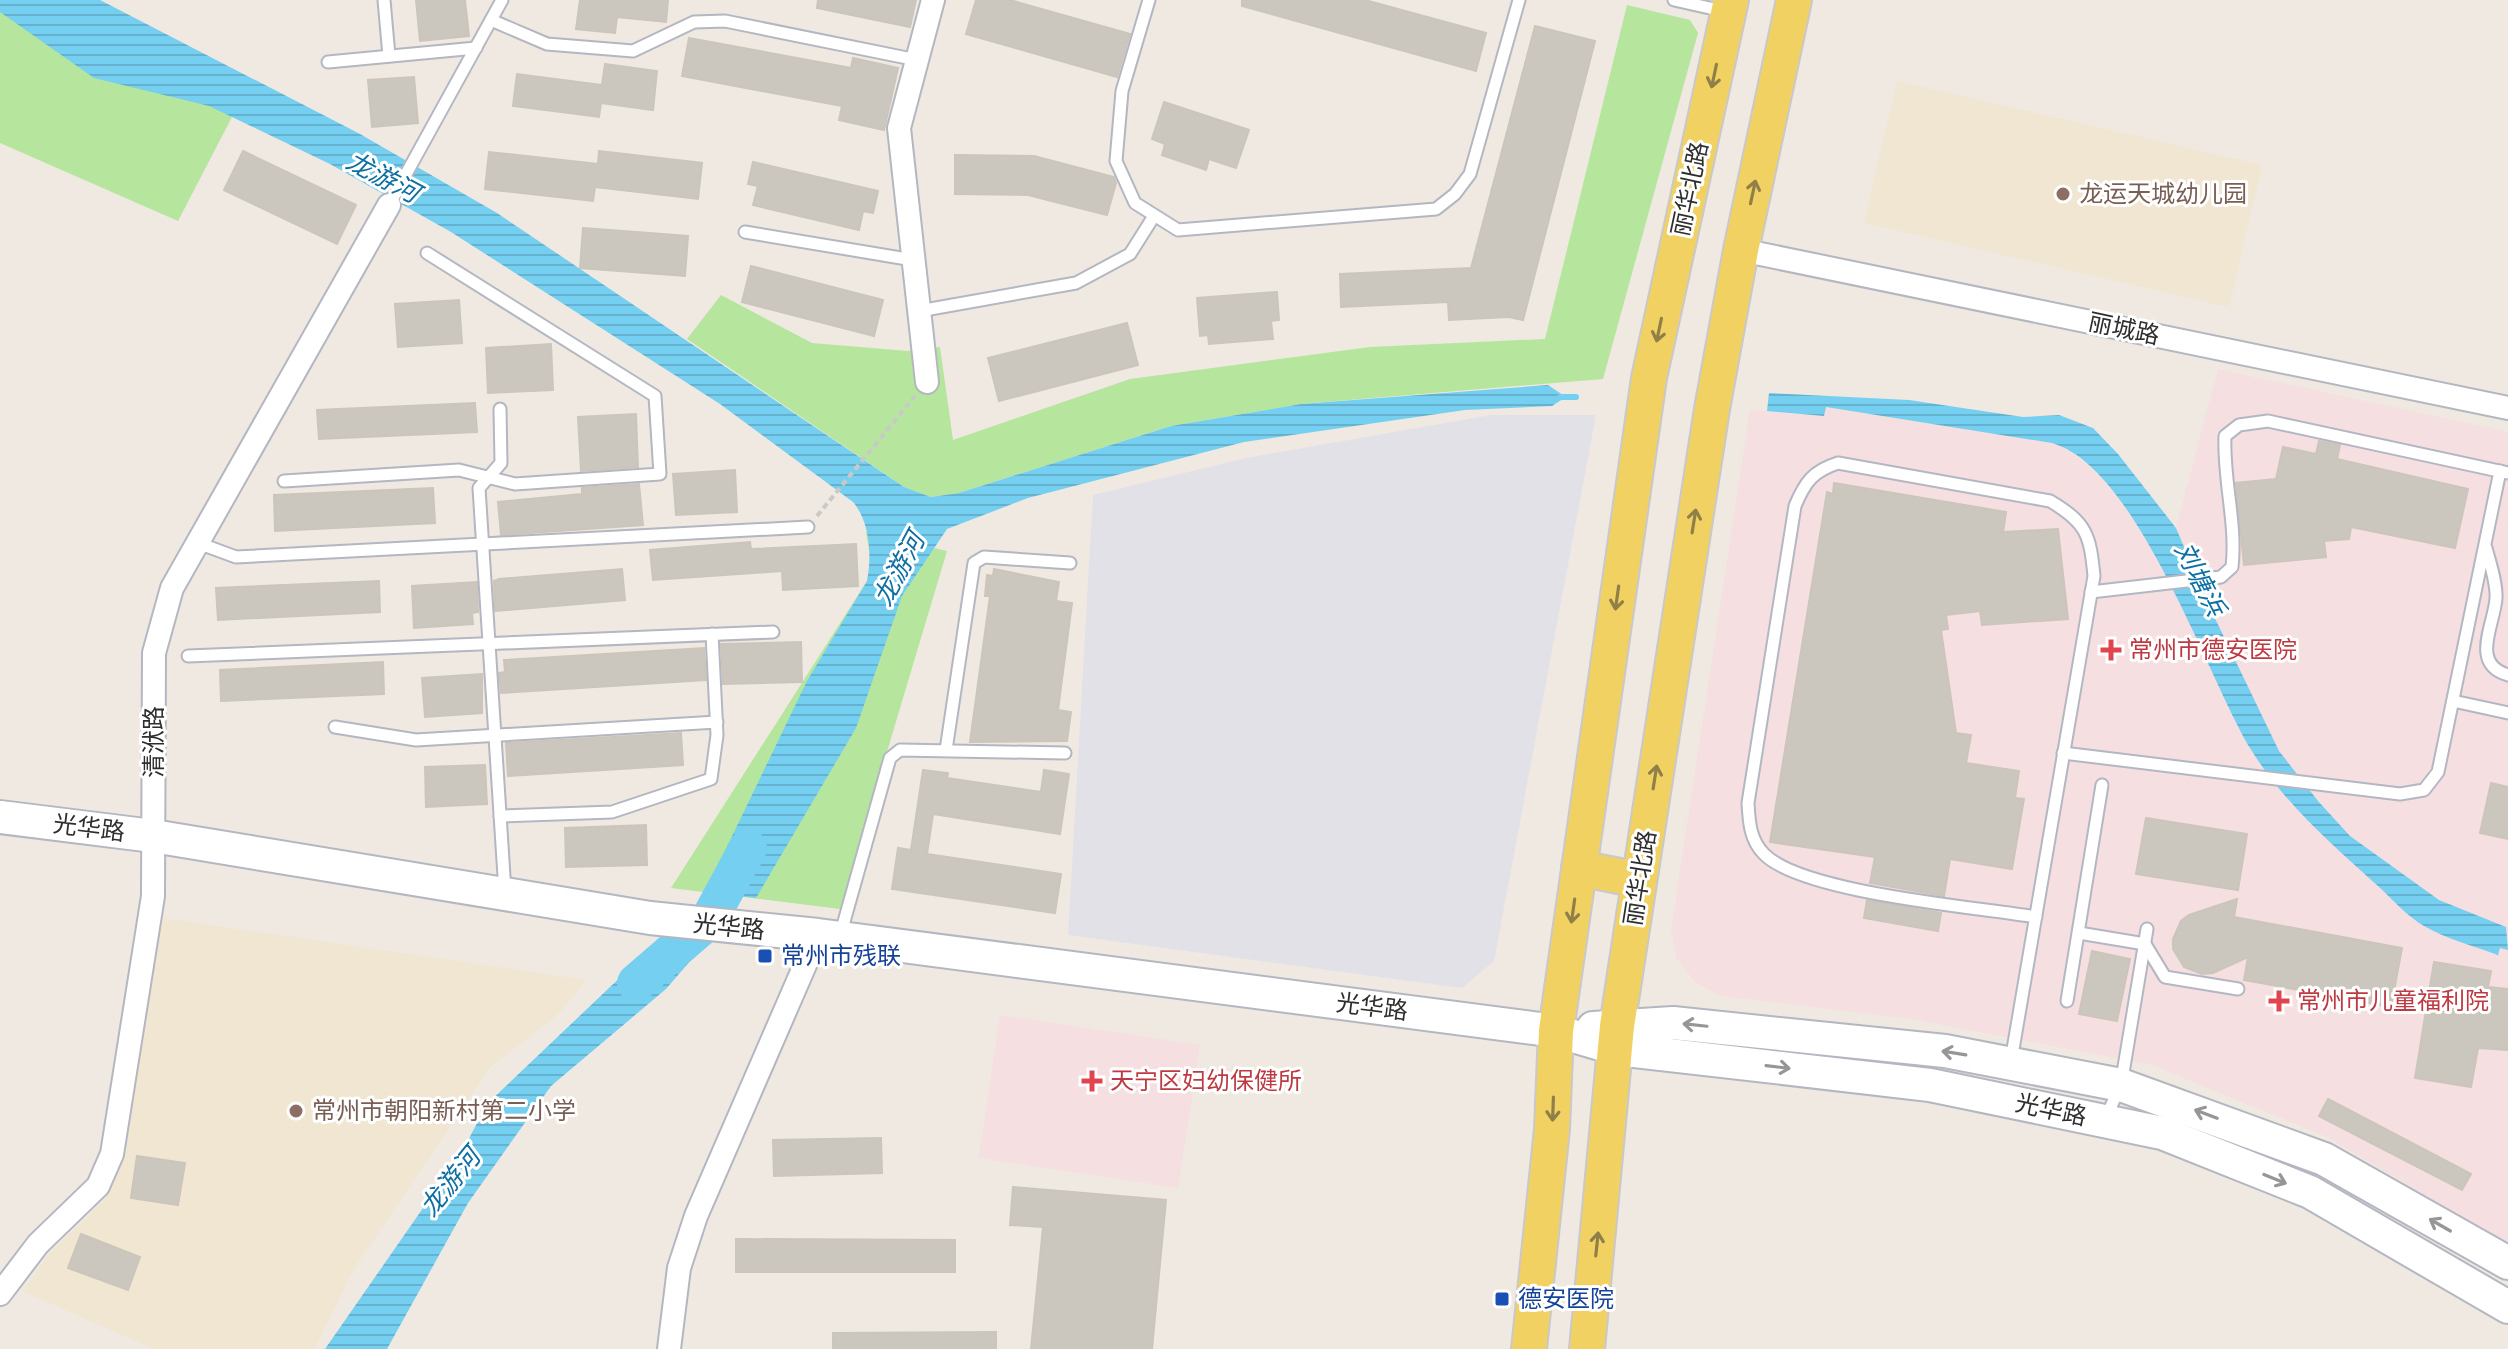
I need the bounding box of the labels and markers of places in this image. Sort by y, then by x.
place label: 龙运天城幼儿园 [2079,180,2247,208]
marker: 龙运天城幼儿园 [2054,185,2072,203]
place label: 常州市德安医院 [2129,636,2297,664]
marker: 常州市德安医院 [2100,639,2122,661]
place label: 常州市残联 [781,942,901,970]
marker: 常州市残联 [756,947,774,965]
place label: 常州市儿童福利院 [2297,987,2489,1015]
marker: 常州市儿童福利院 [2268,990,2290,1012]
place label: 天宁区妇幼保健所 [1110,1067,1302,1095]
marker: 天宁区妇幼保健所 [1081,1070,1103,1092]
place label: 常州市朝阳新村第二小学 [312,1097,576,1125]
marker: 常州市朝阳新村第二小学 [287,1102,305,1120]
place label: 德安医院 [1518,1285,1614,1313]
marker: 德安医院 [1493,1290,1511,1308]

